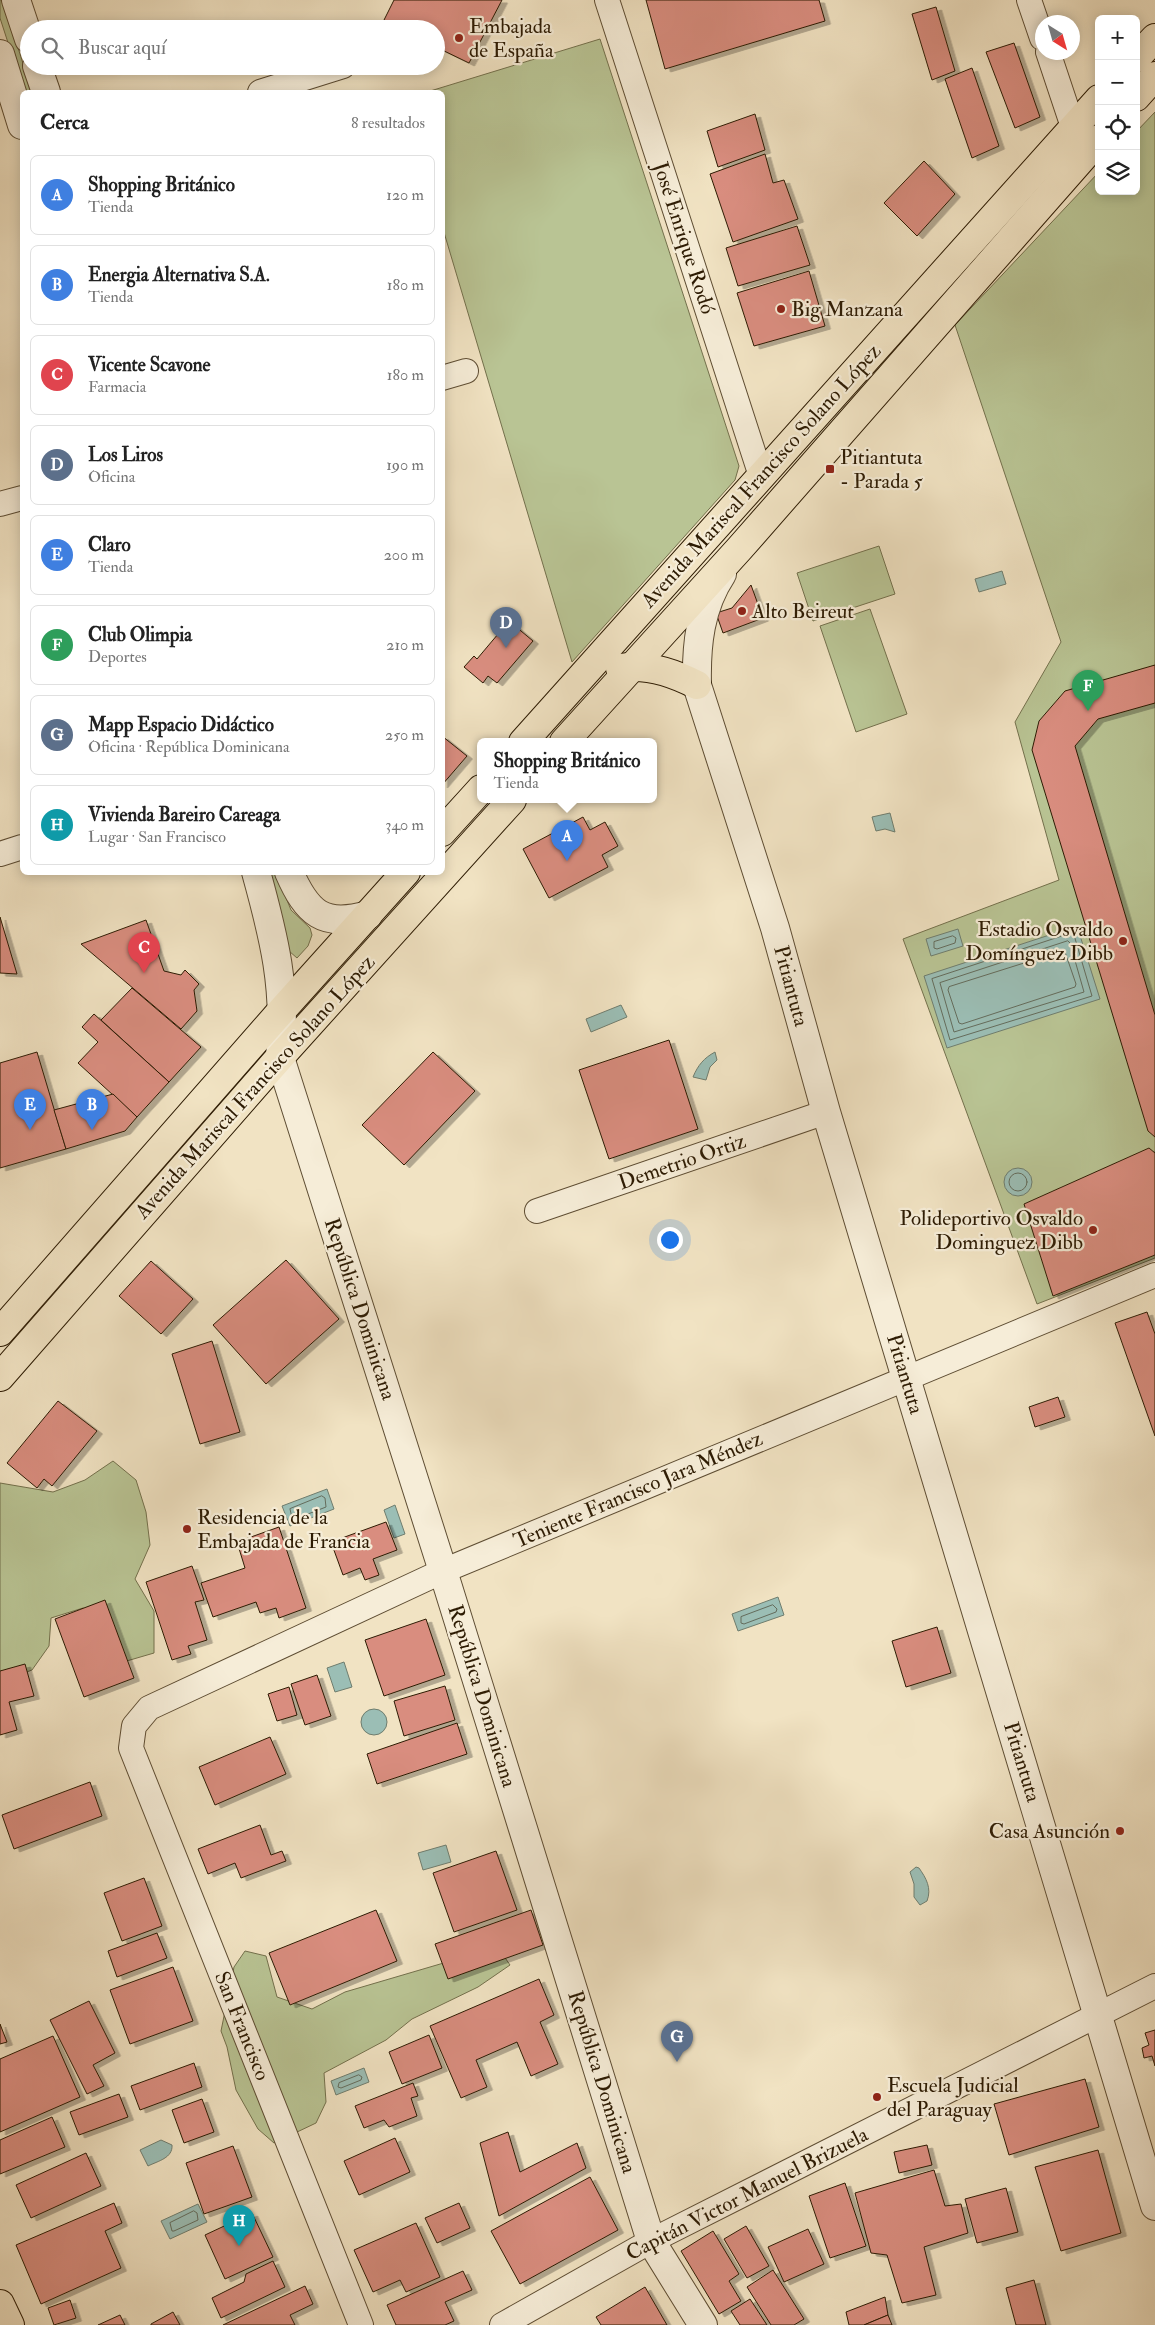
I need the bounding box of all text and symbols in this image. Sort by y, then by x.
place label: Embajada de España [469,13,554,64]
north arrow [1035,15,1080,60]
map controls [1095,15,1140,195]
button: + [1095,15,1140,60]
search box [20,20,445,75]
marker: Embajada de España [453,32,465,44]
icon: search [38,34,66,62]
text: Buscar aquí [78,36,166,60]
button: − [1095,60,1140,105]
button: locate [1095,105,1140,150]
text: Cerca [40,109,89,136]
text: 8 resultados [351,113,425,133]
button: layers [1095,150,1140,195]
street label: José Enrique Rodó [646,158,721,317]
text: Shopping Británico [88,173,235,197]
text: A [52,185,62,205]
text: 120 m [386,185,424,205]
text: Tienda [88,197,133,217]
text: Energia Alternativa S.A. [88,263,270,287]
text: B [52,275,62,295]
text: 180 m [387,275,424,295]
text: Tienda [88,287,133,307]
place label: Big Manzana [791,296,903,323]
marker: Big Manzana [775,303,787,315]
street label: Avenida Mariscal Francisco Solano López [634,338,887,615]
text: Vicente Scavone [88,353,210,377]
text: C [51,365,63,385]
text: 180 m [387,365,424,385]
text: Farmacia [88,377,146,397]
text: Los Liros [88,443,163,467]
place label: Pitiantuta - Parada 5 [840,444,924,495]
text: D [50,455,64,475]
text: 190 m [386,455,424,475]
marker: Pitiantuta - Parada 5 [824,463,836,475]
text: Oficina [88,467,135,487]
text: Claro [88,533,131,557]
text: E [51,545,63,565]
text: 200 m [384,545,424,565]
text: Tienda [88,557,133,577]
place label: Alto Beireut [751,598,854,625]
marker: Alto Beireut [736,605,748,617]
pin: D [490,607,522,648]
text: Club Olimpia [88,623,192,647]
text: F [52,635,62,655]
text: 210 m [386,635,424,655]
text: Deportes [88,647,147,667]
pin: F [1072,670,1104,711]
text: Mapp Espacio Didáctico [88,713,274,737]
text: G [50,725,64,745]
text: 250 m [385,725,424,745]
text: Oficina · República Dominicana [88,737,290,757]
popup [477,738,657,803]
text: Shopping Británico [494,749,640,773]
text: Tienda [494,773,539,793]
text: Vivienda Bareiro Careaga [88,803,280,827]
text: H [50,815,64,835]
text: 340 m [385,815,424,835]
pin: A [551,820,583,861]
text: Lugar · San Francisco [88,827,226,847]
place label: Estadio Osvaldo Domínguez Dibb [965,916,1113,967]
pin: C [128,932,160,973]
marker: Estadio Osvaldo Domínguez Dibb [1117,935,1129,947]
street label: Pitiantuta [767,943,815,1030]
street label: Avenida Mariscal Francisco Solano López [128,949,381,1226]
pin: E [14,1089,46,1130]
pin: B [76,1089,108,1130]
street label: Demetrio Ortiz [615,1128,749,1196]
place label: Polideportivo Osvaldo Dominguez Dibb [899,1205,1083,1256]
street label: República Dominicana [318,1215,402,1404]
marker: Polideportivo Osvaldo Dominguez Dibb [1087,1224,1099,1236]
your location [657,1227,683,1253]
street label: Pitiantuta [880,1331,930,1418]
street label: Teniente Francisco Jara Méndez [509,1425,767,1555]
place label: Residencia de la Embajada de Francia [197,1504,371,1555]
marker: Residencia de la Embajada de Francia [181,1523,193,1535]
street label: República Dominicana [441,1601,523,1791]
street label: Pitiantuta [997,1719,1047,1806]
place label: Casa Asunción [989,1818,1110,1845]
marker: Casa Asunción [1114,1825,1126,1837]
street label: San Francisco [208,1968,276,2084]
street label: República Dominicana [561,1987,643,2177]
pin: G [661,2021,693,2062]
place label: Escuela Judicial del Paraguay [887,2072,1019,2123]
marker: Escuela Judicial del Paraguay [871,2091,883,2103]
street label: Capitán Victor Manuel Brizuela [621,2121,873,2267]
pin: H [223,2205,255,2246]

